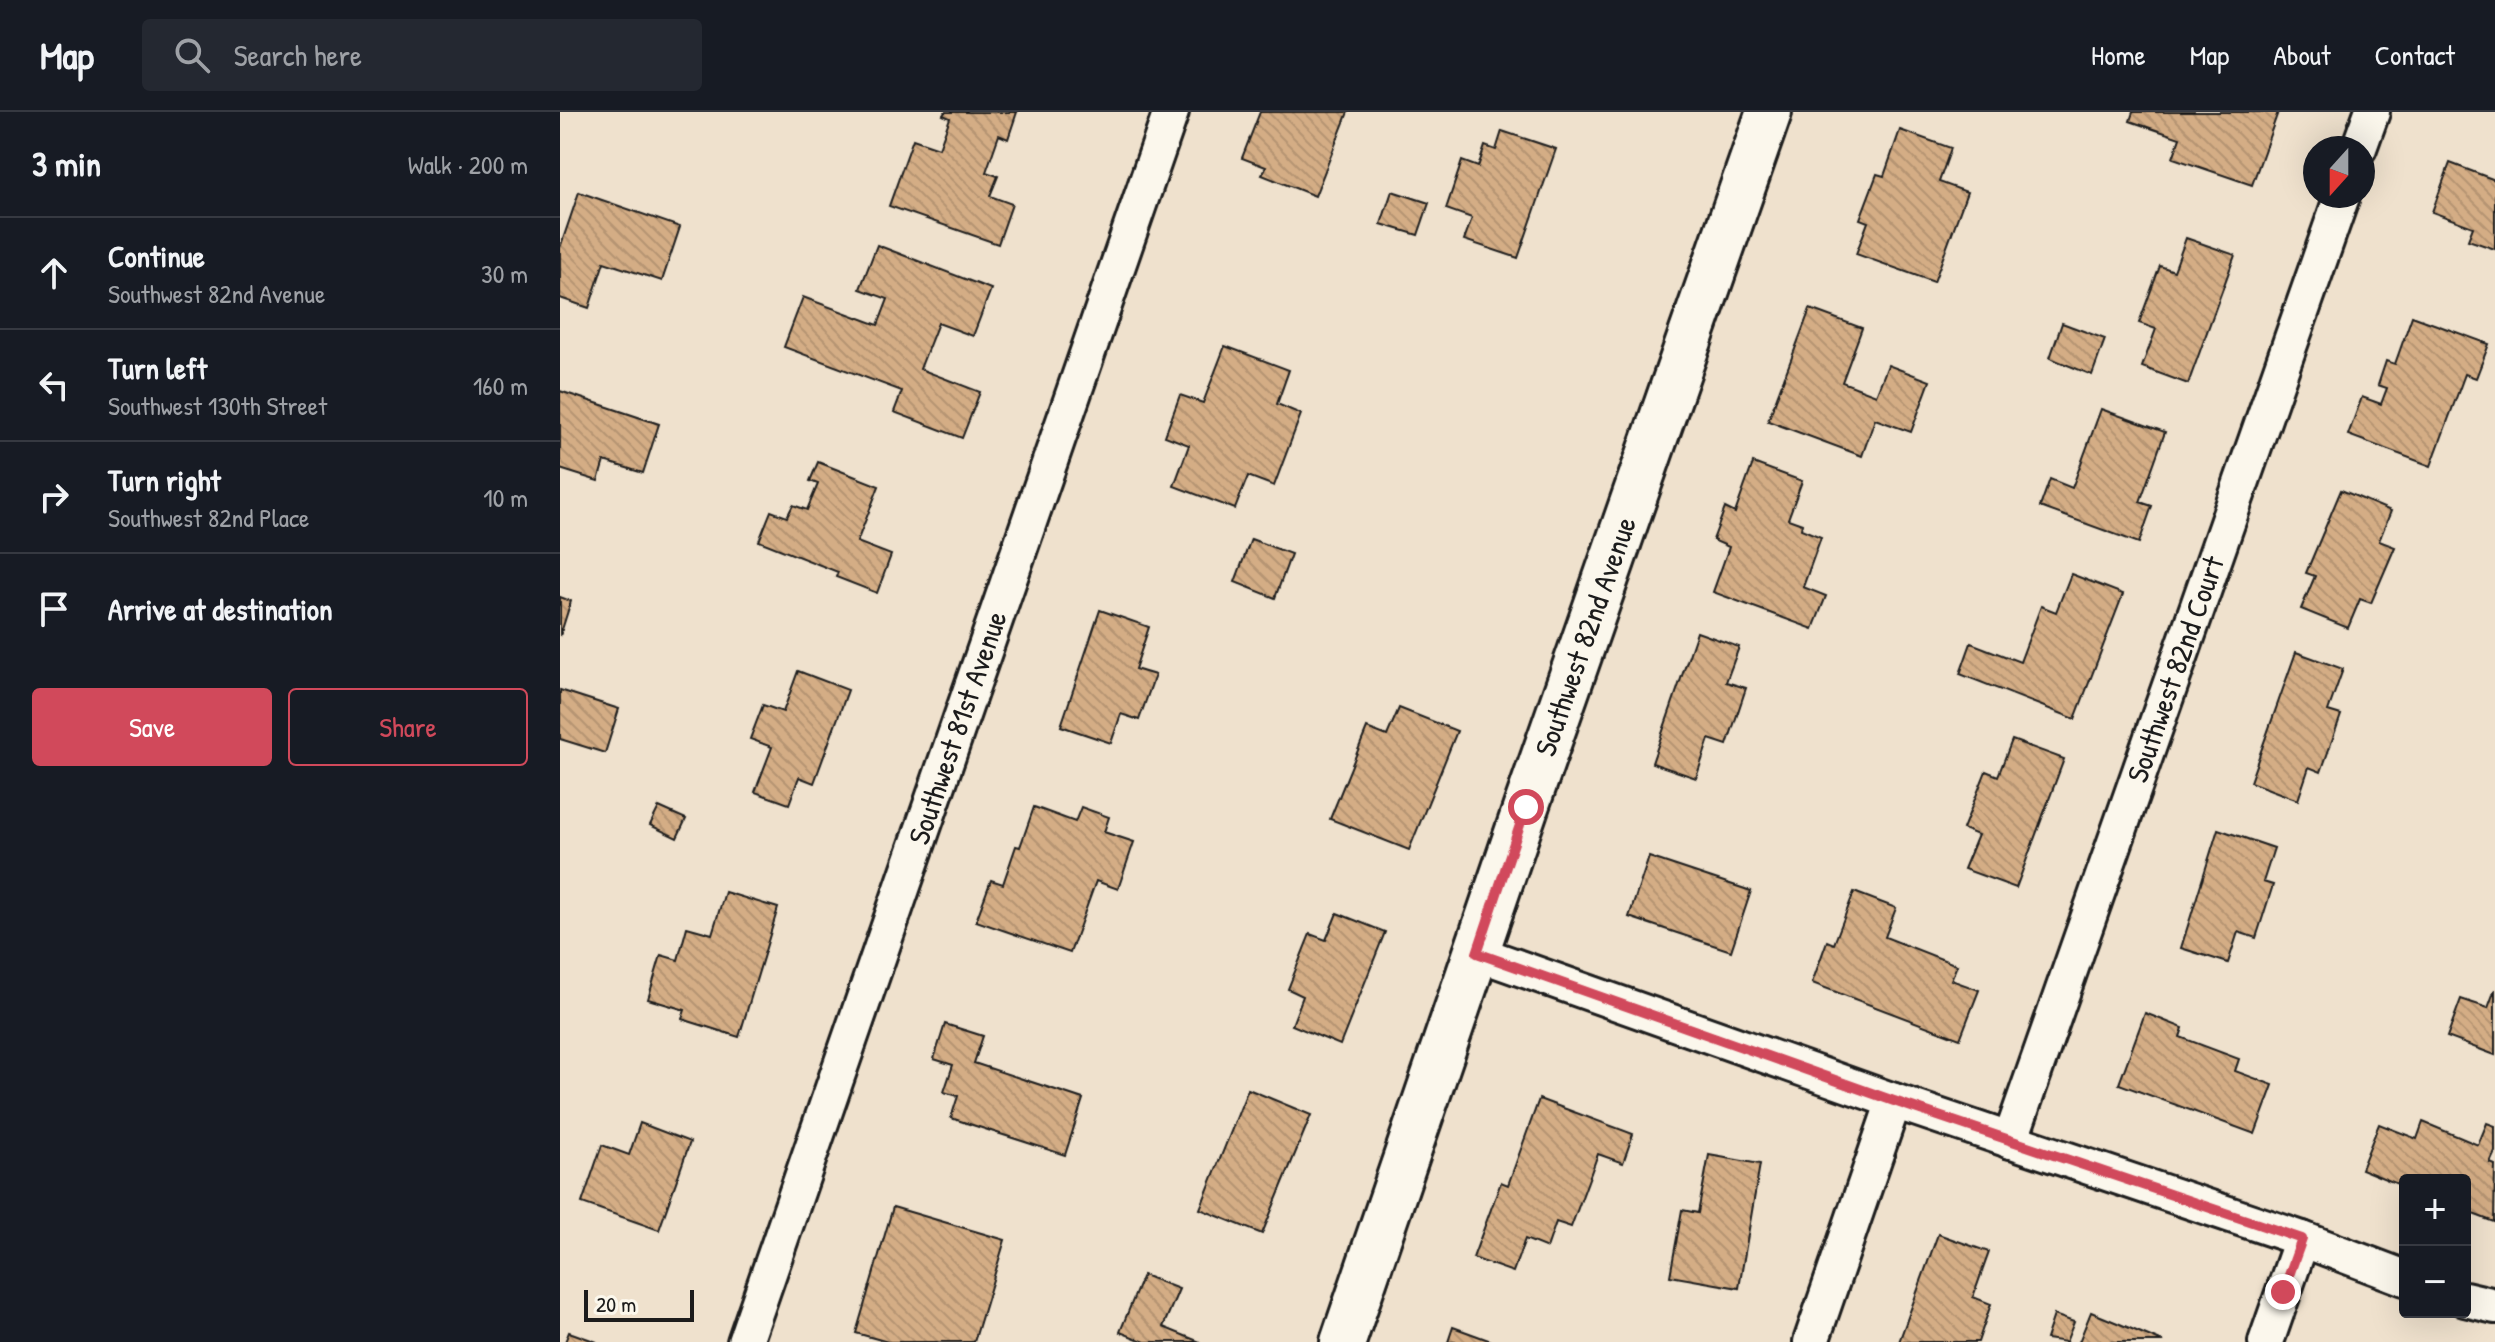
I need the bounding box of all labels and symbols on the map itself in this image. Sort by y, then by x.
north arrow [2303,136,2375,208]
street label: Southwest 82nd Avenue [1524,511,1645,761]
street label: Southwest 82nd Court [2117,550,2233,787]
street label: Southwest 81st Avenue [898,605,1016,849]
route start [1508,789,1544,825]
route end [2265,1274,2301,1310]
scale bar [584,1286,694,1322]

